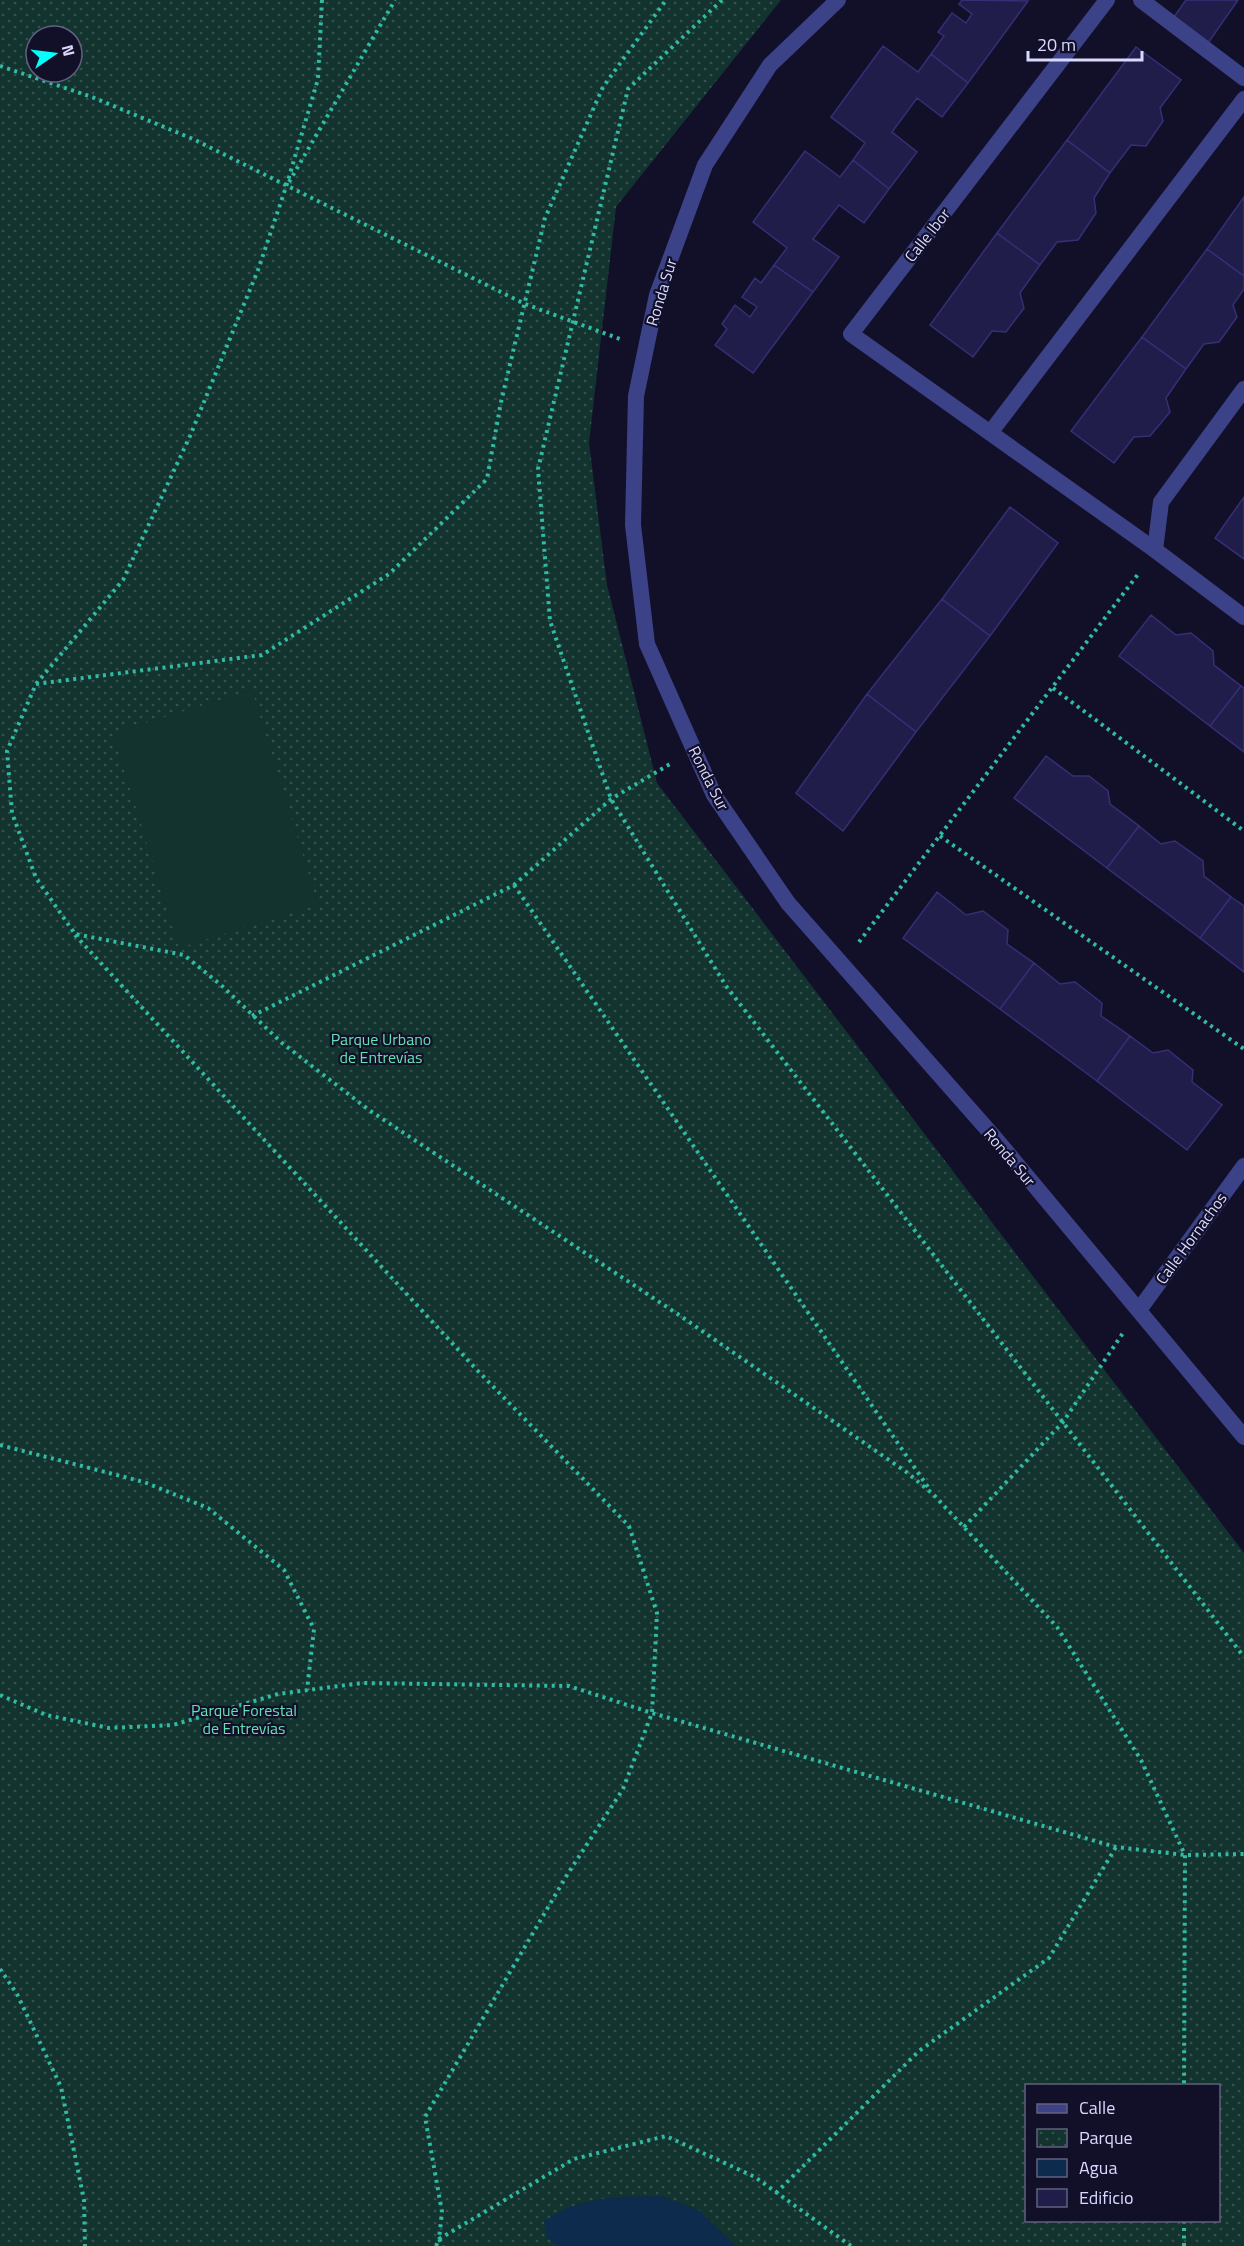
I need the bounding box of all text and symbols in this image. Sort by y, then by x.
north arrow [24,24,84,84]
scale bar [1028,24,1142,62]
text: 20 m [1037,31,1076,58]
text: N [56,42,82,59]
street label: Calle Ibor [898,203,956,267]
street label: Ronda Sur [639,255,683,329]
street label: Ronda Sur [683,742,736,815]
park label: Parque Urbano de Entrevías [331,1027,431,1069]
street label: Ronda Sur [978,1123,1042,1192]
street label: Calle Hornachos [1149,1187,1233,1289]
park label: Parque Forestal de Entrevías [191,1698,297,1740]
legend [1025,2084,1220,2222]
text: Calle [1079,2094,1115,2121]
text: Parque [1079,2124,1133,2151]
text: Agua [1079,2154,1117,2181]
text: Edificio [1079,2184,1133,2211]

